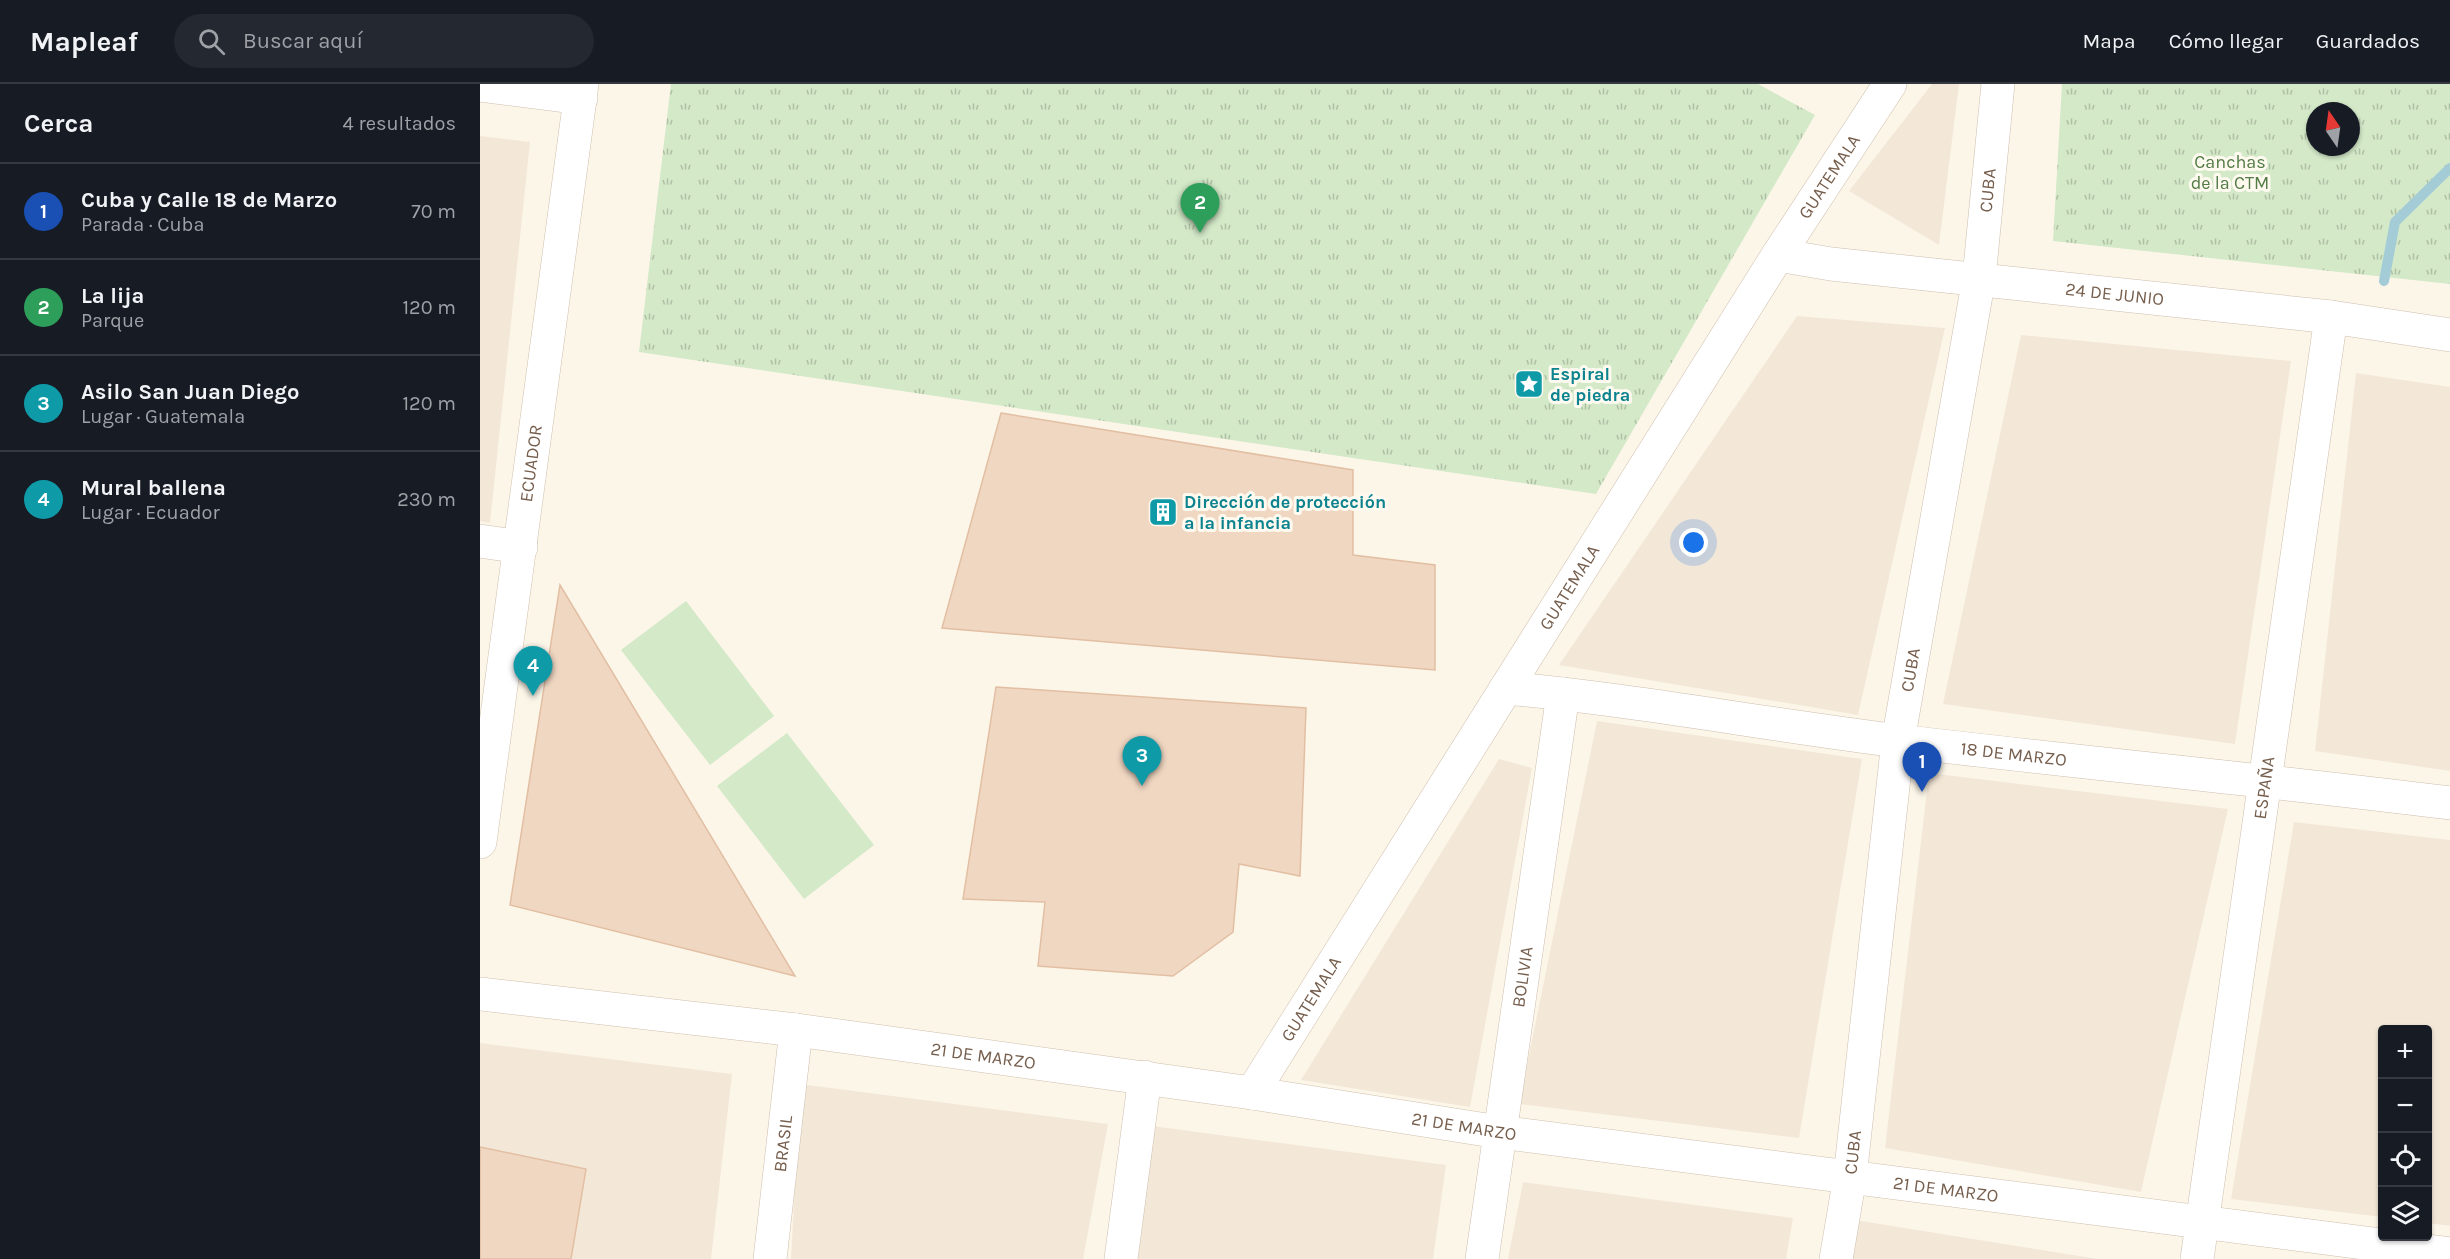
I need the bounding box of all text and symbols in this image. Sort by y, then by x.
search box [174,14,594,68]
text: Mapleaf [30,25,138,58]
icon: search [195,25,228,58]
text: Buscar aquí [243,28,363,54]
text: Mapa [2082,29,2136,53]
text: Cómo llegar [2169,29,2283,53]
text: Guardados [2316,29,2420,53]
north arrow [2306,102,2360,156]
text: Cerca [24,108,93,139]
text: 4 resultados [343,112,456,135]
street label: GUATEMALA [1794,130,1865,223]
park label: Canchas de la CTM [2191,151,2269,194]
street label: CUBA [1974,167,2001,213]
pin: 2 [1180,184,1220,233]
text: Cuba y Calle 18 de Marzo [81,187,337,213]
text: 1 [40,200,47,223]
text: 70 m [411,200,456,223]
text: Parada · Cuba [81,213,204,236]
street label: 24 DE JUNIO [2064,278,2165,310]
text: La lija [81,283,144,309]
text: 2 [37,296,50,319]
text: 120 m [402,296,456,319]
text: Parque [81,309,144,332]
place label: Espiral de piedra [1550,363,1630,406]
place icon: Espiral de piedra [1513,368,1545,400]
text: Asilo San Juan Diego [81,379,299,405]
text: 3 [37,392,50,415]
text: 120 m [402,392,456,415]
text: Lugar · Guatemala [81,405,245,428]
street label: ECUADOR [515,423,547,503]
text: Mural ballena [81,475,226,501]
text: 4 [38,488,49,511]
text: 230 m [397,488,456,511]
place label: Dirección de protección a la infancia [1184,491,1386,534]
building icon: Dirección de protección a la infancia [1147,496,1179,528]
text: Lugar · Ecuador [81,501,220,524]
your location [1679,528,1708,557]
street label: GUATEMALA [1534,541,1604,634]
pin: 4 [514,646,552,696]
street label: CUBA [1896,646,1925,694]
pin: 3 [1122,736,1162,786]
street label: 18 DE MARZO [1960,737,2068,771]
pin: 1 [1902,742,1942,792]
street label: ESPAÑA [2249,755,2279,821]
street label: BOLIVIA [1507,945,1538,1009]
street label: GUATEMALA [1276,952,1346,1046]
map controls [2378,1025,2432,1241]
button: + [2378,1025,2432,1079]
street label: 21 DE MARZO [929,1038,1037,1074]
button: − [2378,1079,2432,1133]
street label: 21 DE MARZO [1410,1107,1518,1145]
street label: BRASIL [769,1114,797,1173]
street label: CUBA [1839,1129,1866,1176]
button: locate [2378,1133,2432,1187]
street label: 21 DE MARZO [1892,1172,2000,1207]
button: layers [2378,1187,2432,1241]

